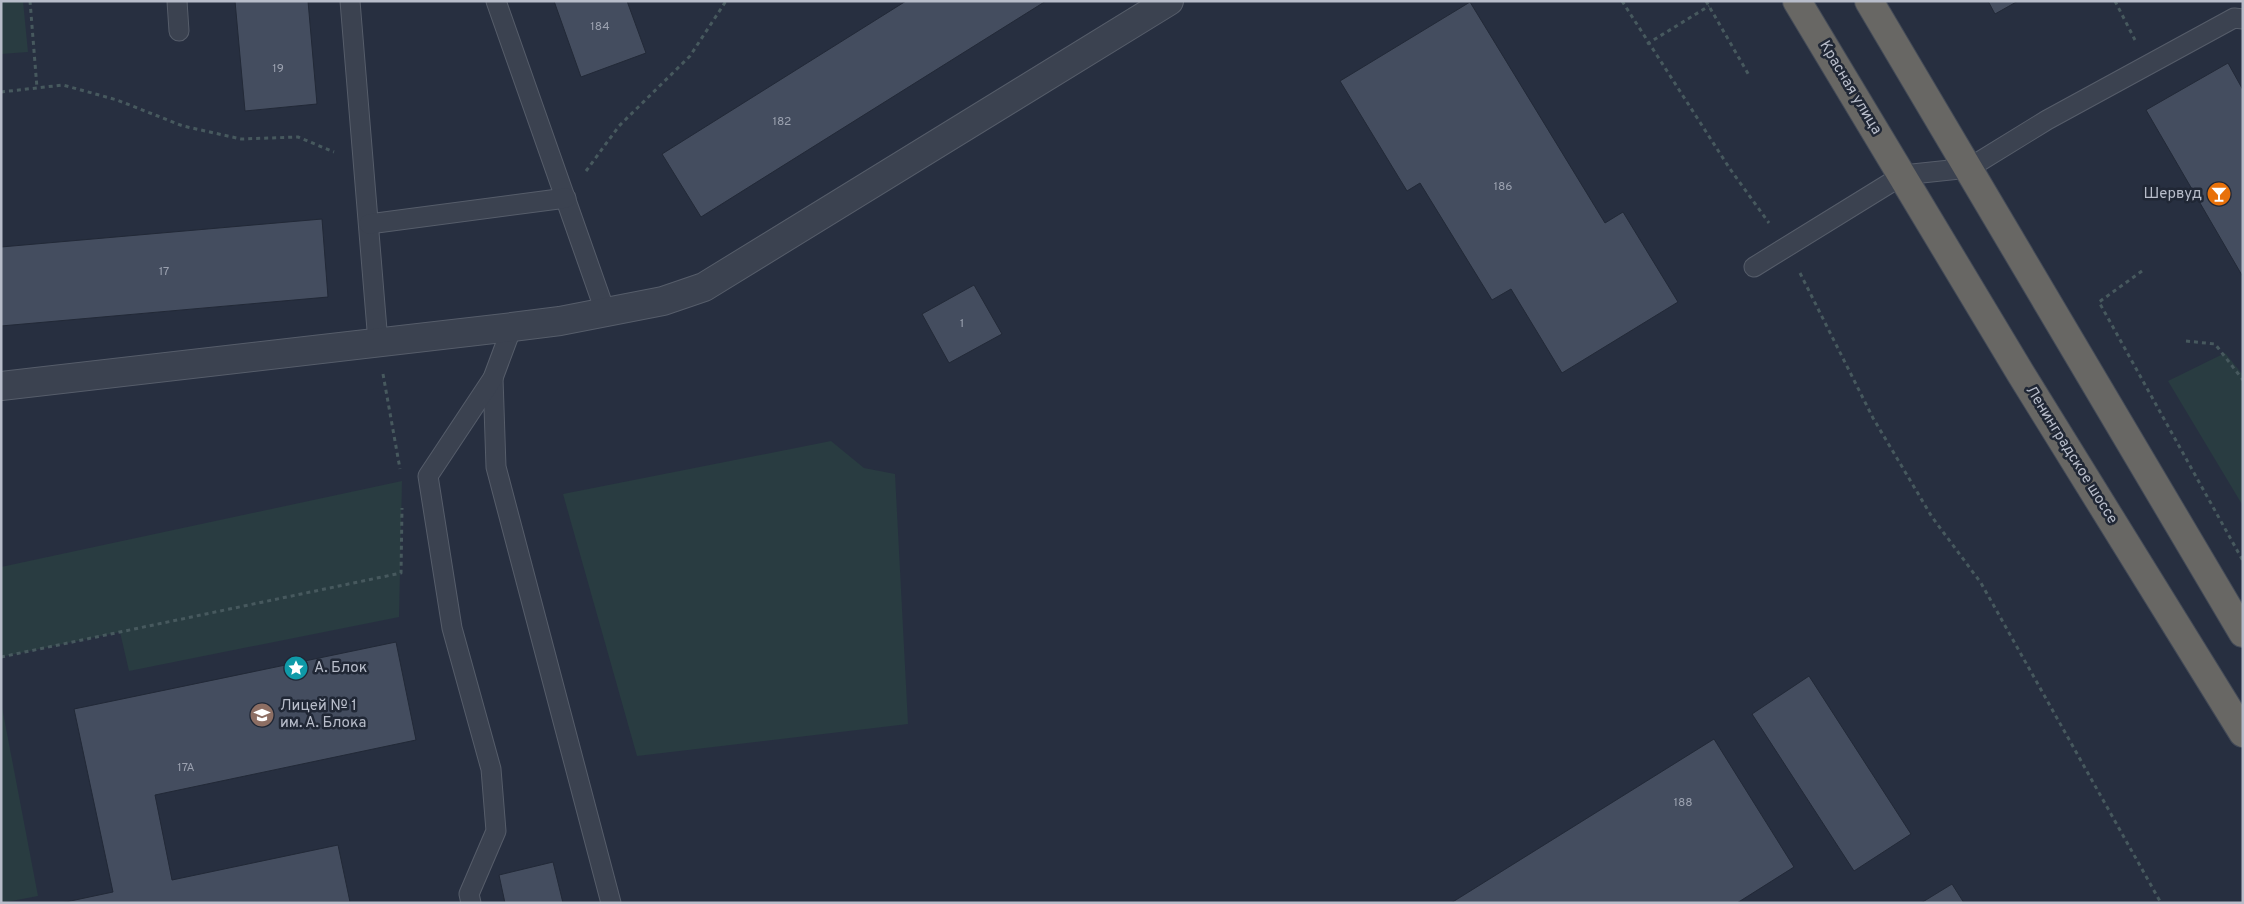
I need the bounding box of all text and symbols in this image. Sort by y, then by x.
house number: 184 [590,19,610,35]
street label: Красная улица [1815,38,1885,138]
house number: 19 [272,61,284,77]
house number: 182 [773,114,791,130]
house number: 186 [1494,179,1512,195]
bar icon: Шервуд [2206,181,2232,207]
place label: Шервуд [2144,185,2202,204]
house number: 17 [159,264,169,280]
house number: 1 [960,316,964,332]
street label: Ленинградское шоссе [2021,382,2121,528]
place icon: А. Блок [283,655,309,681]
place label: А. Блок [314,659,367,678]
place label: Лицей № 1 им. А. Блока [280,697,366,733]
school or university icon: Лицей № 1 им. А. Блока [249,702,275,728]
house number: 17А [177,760,195,776]
house number: 188 [1673,795,1693,811]

